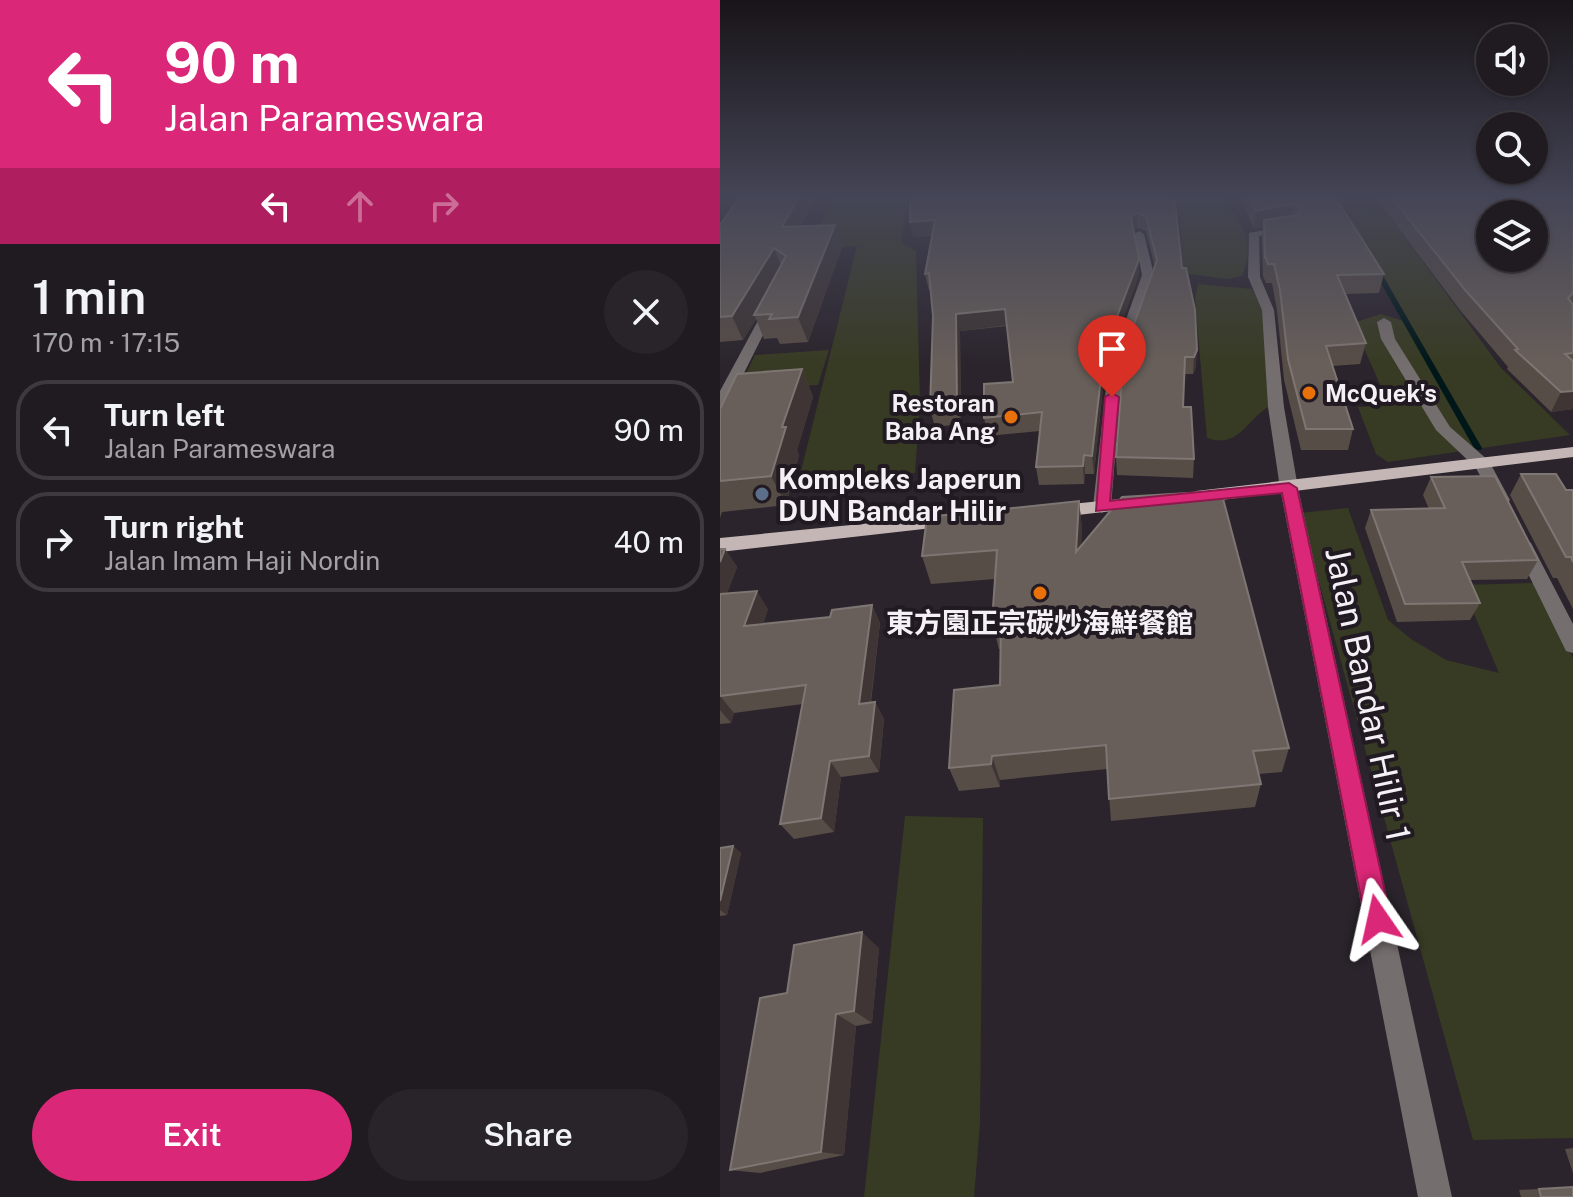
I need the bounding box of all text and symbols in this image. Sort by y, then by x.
map controls [1476,24,1548,272]
button: sound [1476,24,1548,96]
text: 90 m [164,30,300,96]
icon: left [32,32,136,136]
text: Jalan Parameswara [164,97,484,139]
button: search [1476,112,1548,184]
icon: left [254,184,298,228]
icon: ahead [338,184,382,228]
icon: right [422,184,466,228]
button: layers [1476,200,1548,272]
text: 1 min [32,268,146,325]
button: close [604,270,688,354]
pin [1078,315,1146,397]
text: 170 m · 17:15 [32,327,180,358]
icon: arrive [1090,327,1134,371]
place label: McQuek's [1325,379,1437,407]
marker: McQuek's [1300,384,1318,402]
place label: Restoran Baba Ang [885,389,995,445]
text: Turn left [104,397,225,433]
icon: left [36,408,80,452]
marker: Restoran Baba Ang [1002,408,1020,426]
text: 90 m [614,412,684,448]
text: Jalan Parameswara [104,433,335,464]
place label: Kompleks Japerun DUN Bandar Hilir [778,462,1022,527]
marker: Kompleks Japerun DUN Bandar Hilir [753,485,771,503]
text: Turn right [104,509,244,545]
icon: right [36,520,80,564]
text: 40 m [614,524,684,560]
street label: Jalan Bandar Hilir 1 [1317,543,1419,845]
text: Jalan Imam Haji Nordin [104,545,380,576]
marker: 東方園正宗碳炒海鮮餐館 [1031,584,1049,602]
place label: 東方園正宗碳炒海鮮餐館 [886,606,1194,639]
position arrow [1336,877,1420,961]
button: Exit [32,1089,352,1181]
button: Share [368,1089,688,1181]

